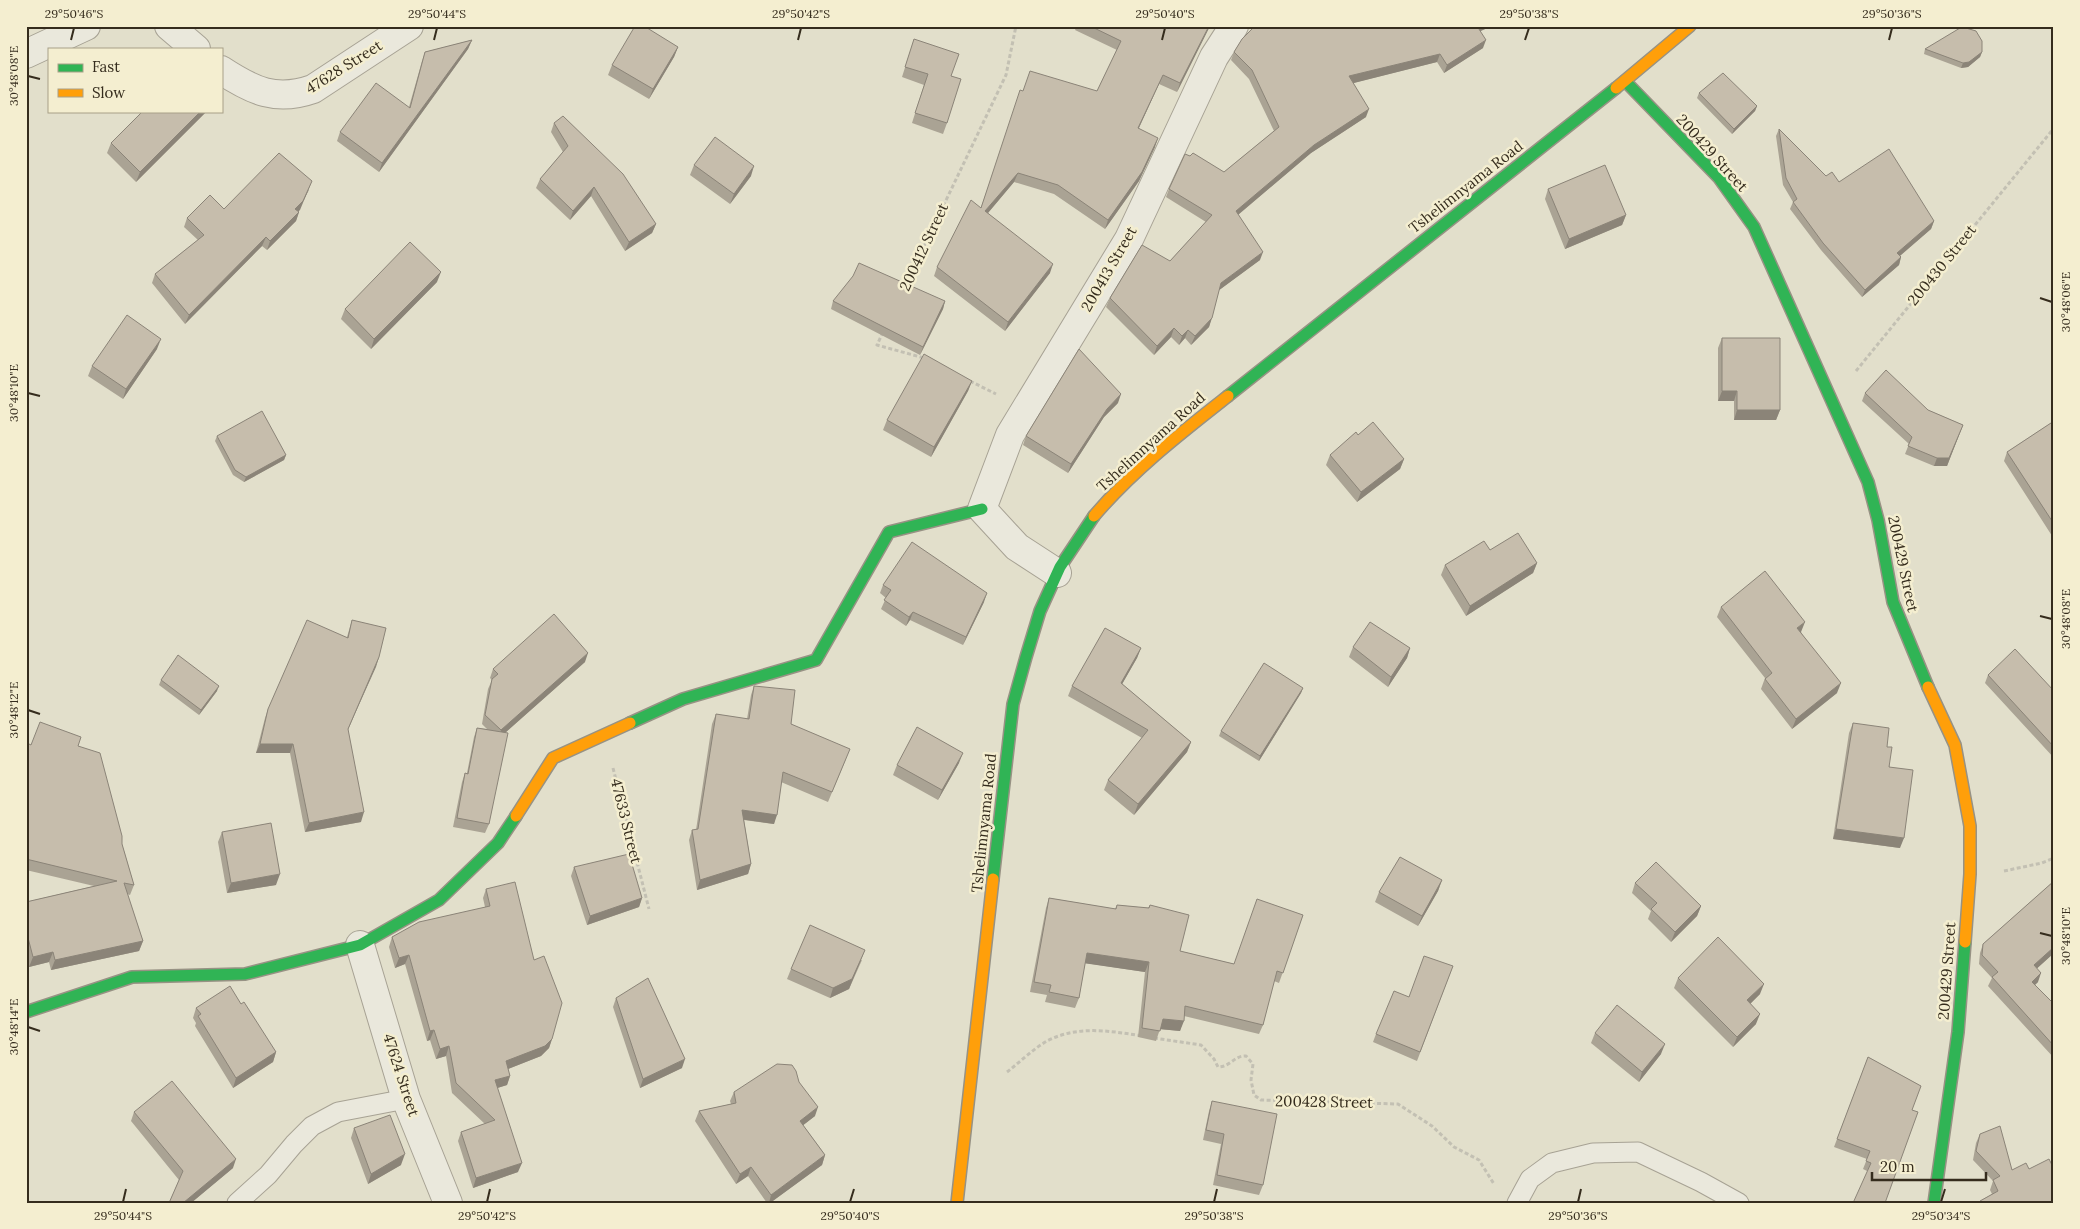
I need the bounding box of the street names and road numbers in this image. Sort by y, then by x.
street label: 47628 Street [302,35,386,98]
street label: 200429 Street [1673,110,1752,196]
street label: Tshelimnyama Road [1405,136,1527,237]
street label: 200412 Street [895,200,952,294]
street label: 200430 Street [1903,220,1980,309]
street label: 200413 Street [1077,223,1141,315]
street label: Tshelimnyama Road [1092,388,1209,495]
street label: 200429 Street [1884,514,1923,614]
street label: Tshelimnyama Road [967,753,1000,893]
street label: 47633 Street [607,776,646,866]
street label: 200429 Street [1934,921,1959,1021]
street label: 47624 Street [379,1031,424,1119]
street label: 200428 Street [1275,1091,1373,1112]

